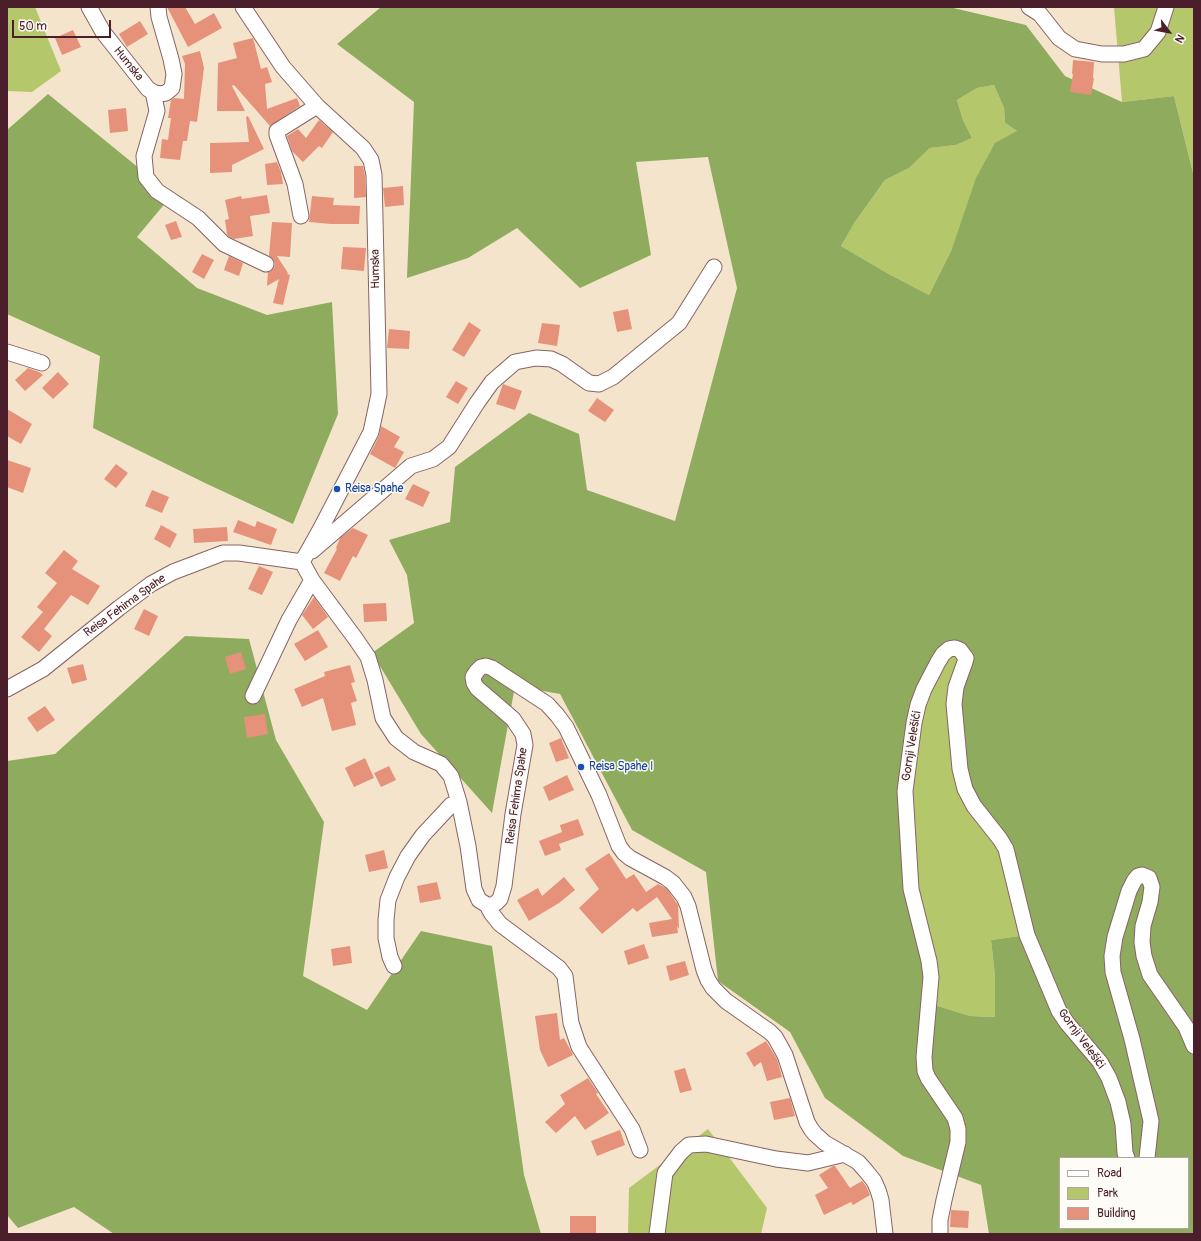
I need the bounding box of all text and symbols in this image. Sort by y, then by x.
scale bar [14,12,113,38]
north arrow [1149,12,1189,52]
text: 50 m [19,19,47,34]
text: N [1172,32,1187,45]
street label: Humska [110,44,146,84]
street label: Humska [368,249,384,289]
place label: Reisa Spahe [345,482,403,496]
marker: Reisa Spahe [332,484,342,494]
street label: Reisa Fehima Spahe [81,572,169,640]
street label: Gornji Velešići [899,710,925,782]
street label: Reisa Fehima Spahe [503,747,531,845]
place label: Reisa Spahe I [589,760,653,774]
marker: Reisa Spahe I [576,762,586,772]
street label: Gornji Velešići [1054,1006,1108,1072]
legend [1059,1157,1189,1229]
text: Road [1097,1166,1122,1181]
text: Park [1097,1186,1118,1201]
text: Building [1097,1206,1136,1221]

